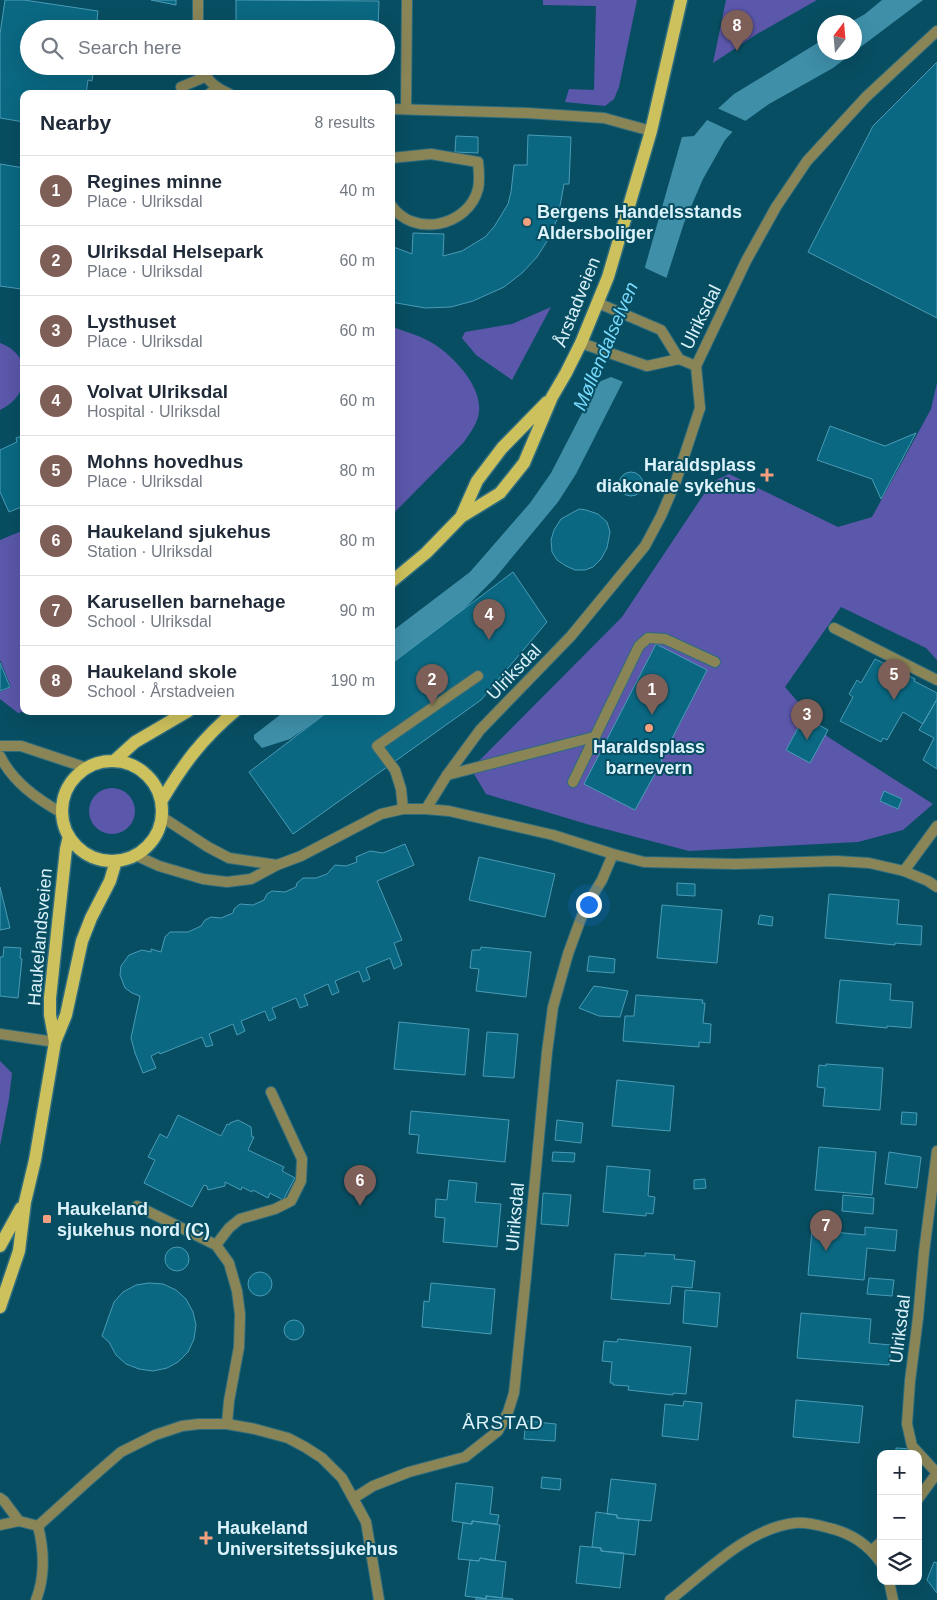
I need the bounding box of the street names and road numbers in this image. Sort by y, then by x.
street label: Årstadveien [550,254,604,350]
street label: Ulriksdal [677,282,725,352]
street label: Ulriksdal [483,640,545,704]
street label: Haukelandsveien [24,867,56,1007]
street label: Ulriksdal [502,1182,528,1252]
street label: Ulriksdal [886,1294,914,1364]

